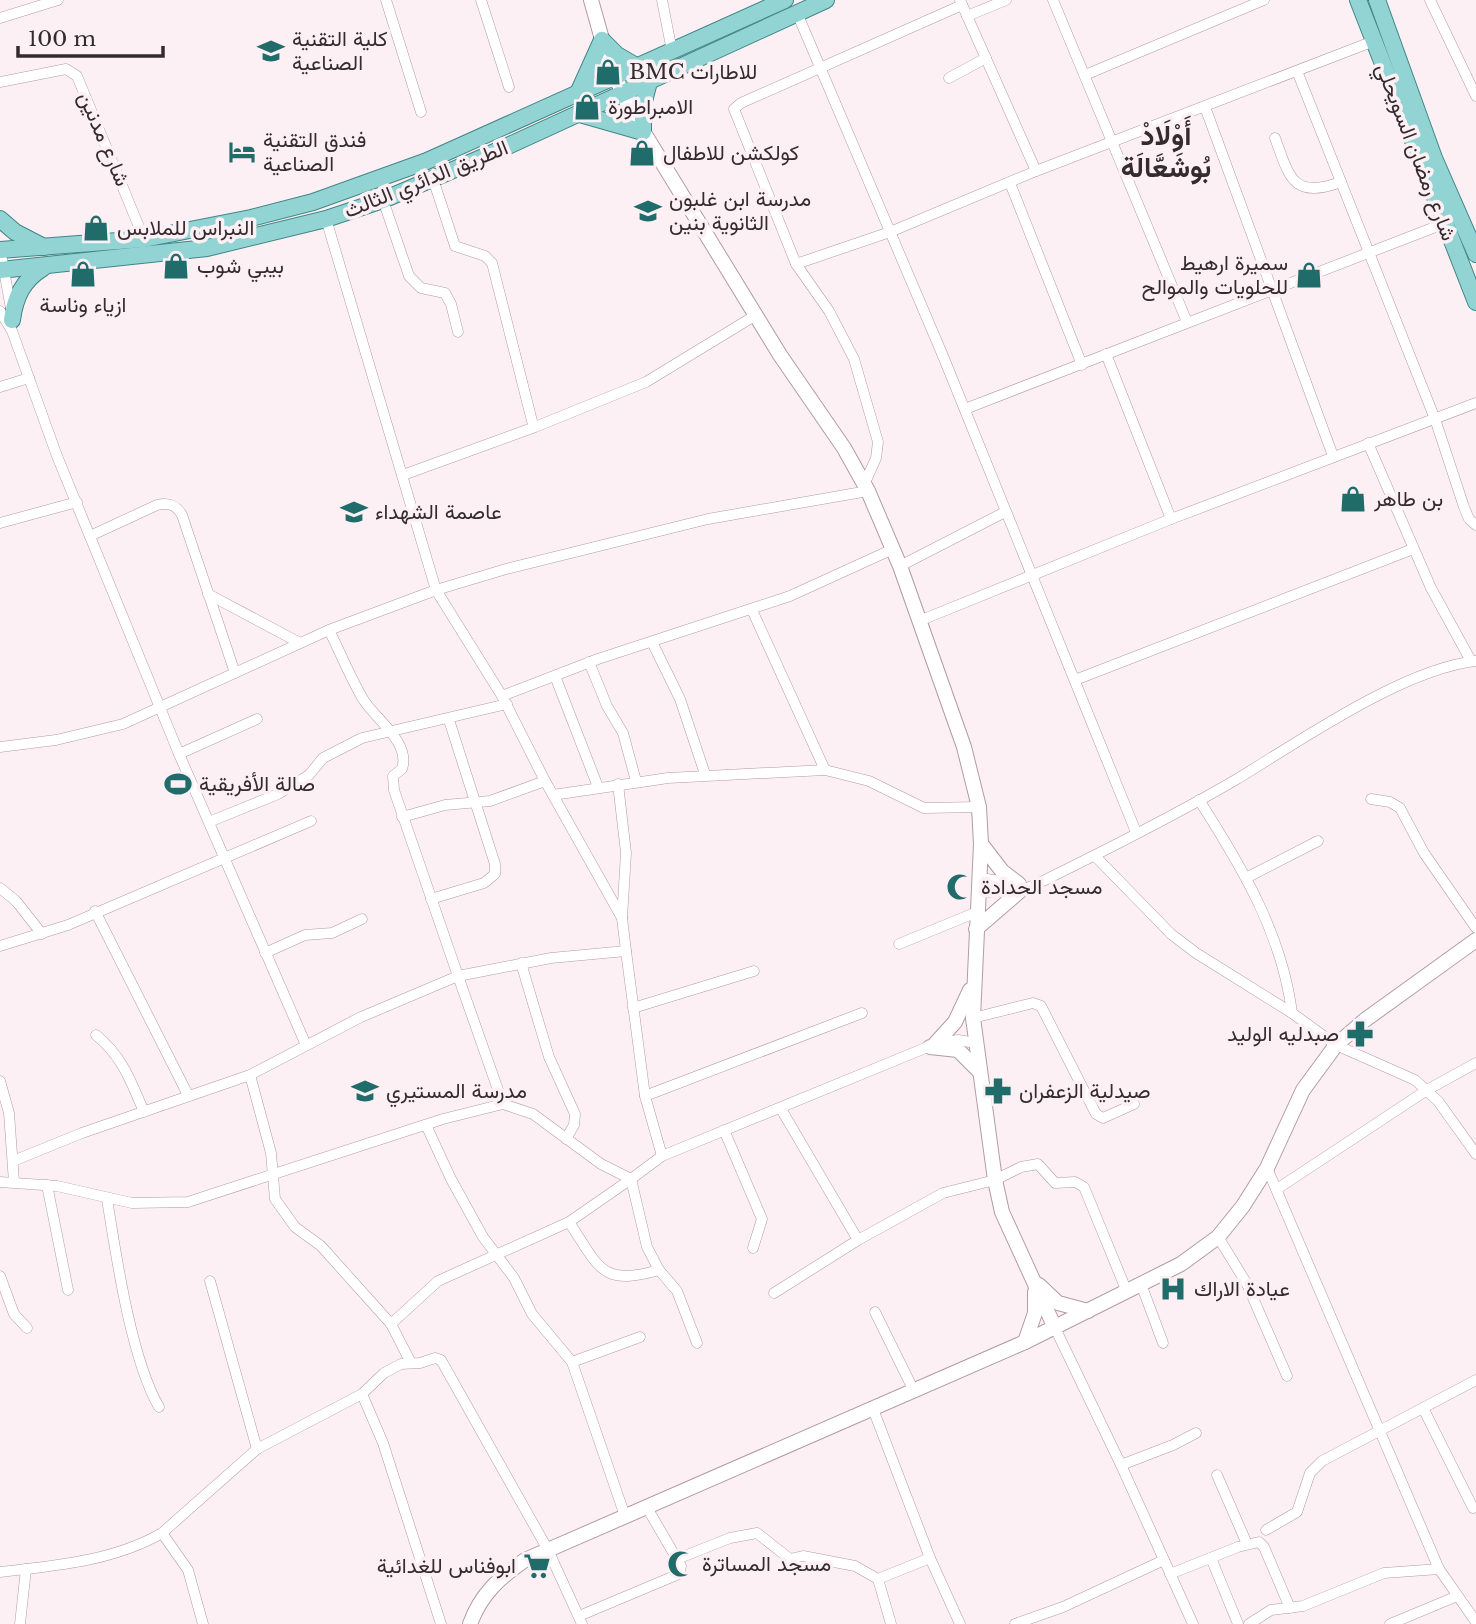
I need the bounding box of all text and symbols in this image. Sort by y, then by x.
scale bar [18,14,163,58]
text: 100 m [28,26,96,52]
place label: كلية التقنية الصناعية [292,26,388,76]
school or university icon: كلية التقنية الصناعية [256,36,286,66]
shop icon: BMC للاطارات [593,57,623,87]
place label: BMC للاطارات [629,59,757,85]
street label: شارع رمضان السويحلي [1366,60,1462,246]
street label: شارع مدنين [72,88,136,191]
shop icon: الامبراطورة [572,92,602,122]
place label: الامبراطورة [608,94,693,120]
district label: أَوْلَادْ بُوشَعَّالَة [1121,115,1211,185]
place label: فندق التقنية الصناعية [263,127,366,177]
street label: الطريق الدائري الثالث [340,134,513,227]
hotel icon: فندق التقنية الصناعية [227,137,257,167]
shop icon: كولكشن للاطفال [627,138,657,168]
place label: كولكشن للاطفال [663,140,799,166]
place label: مدرسة ابن غلبون الثانوية بنين [669,186,811,236]
school or university icon: مدرسة ابن غلبون الثانوية بنين [633,196,663,226]
shop icon: النبراس للملابس [81,213,111,243]
place label: النبراس للملابس [117,215,254,241]
place label: سميرة ارهيط للحلويات والموالح [1142,250,1288,301]
shop icon: بيبي شوب [161,251,191,281]
place label: بيبي شوب [197,253,284,283]
shop icon: ازياء وناسة [68,259,98,289]
shop icon: سميرة ارهيط للحلويات والموالح [1294,260,1324,290]
place label: ازياء وناسة [40,292,126,318]
shop icon: بن طاهر [1338,484,1368,514]
place label: بن طاهر [1373,486,1443,512]
school or university icon: عاصمة الشهداء [339,497,369,527]
place label: عاصمة الشهداء [375,499,502,525]
sports icon: صالة الأفريقية [163,769,193,799]
place label: صالة الأفريقية [199,771,315,797]
mosque icon: مسجد الحدادة [945,872,975,902]
place label: مسجد الحدادة [981,874,1103,900]
pharmacy icon: صبدليه الوليد [1345,1019,1375,1049]
place label: صبدليه الوليد [1227,1021,1339,1047]
school or university icon: مدرسة المستيري [350,1076,380,1106]
pharmacy icon: صيدلية الزعفران [983,1076,1013,1106]
place label: مدرسة المستيري [386,1078,527,1108]
place label: صيدلية الزعفران [1019,1078,1150,1104]
hospital icon: عيادة الاراك [1158,1274,1188,1304]
place label: عيادة الاراك [1194,1276,1290,1302]
mosque icon: مسجد المساترة [666,1549,696,1579]
supermarket icon: ابوفناس للغدائية [522,1551,552,1581]
place label: مسجد المساترة [702,1551,831,1577]
place label: ابوفناس للغدائية [377,1553,516,1579]

